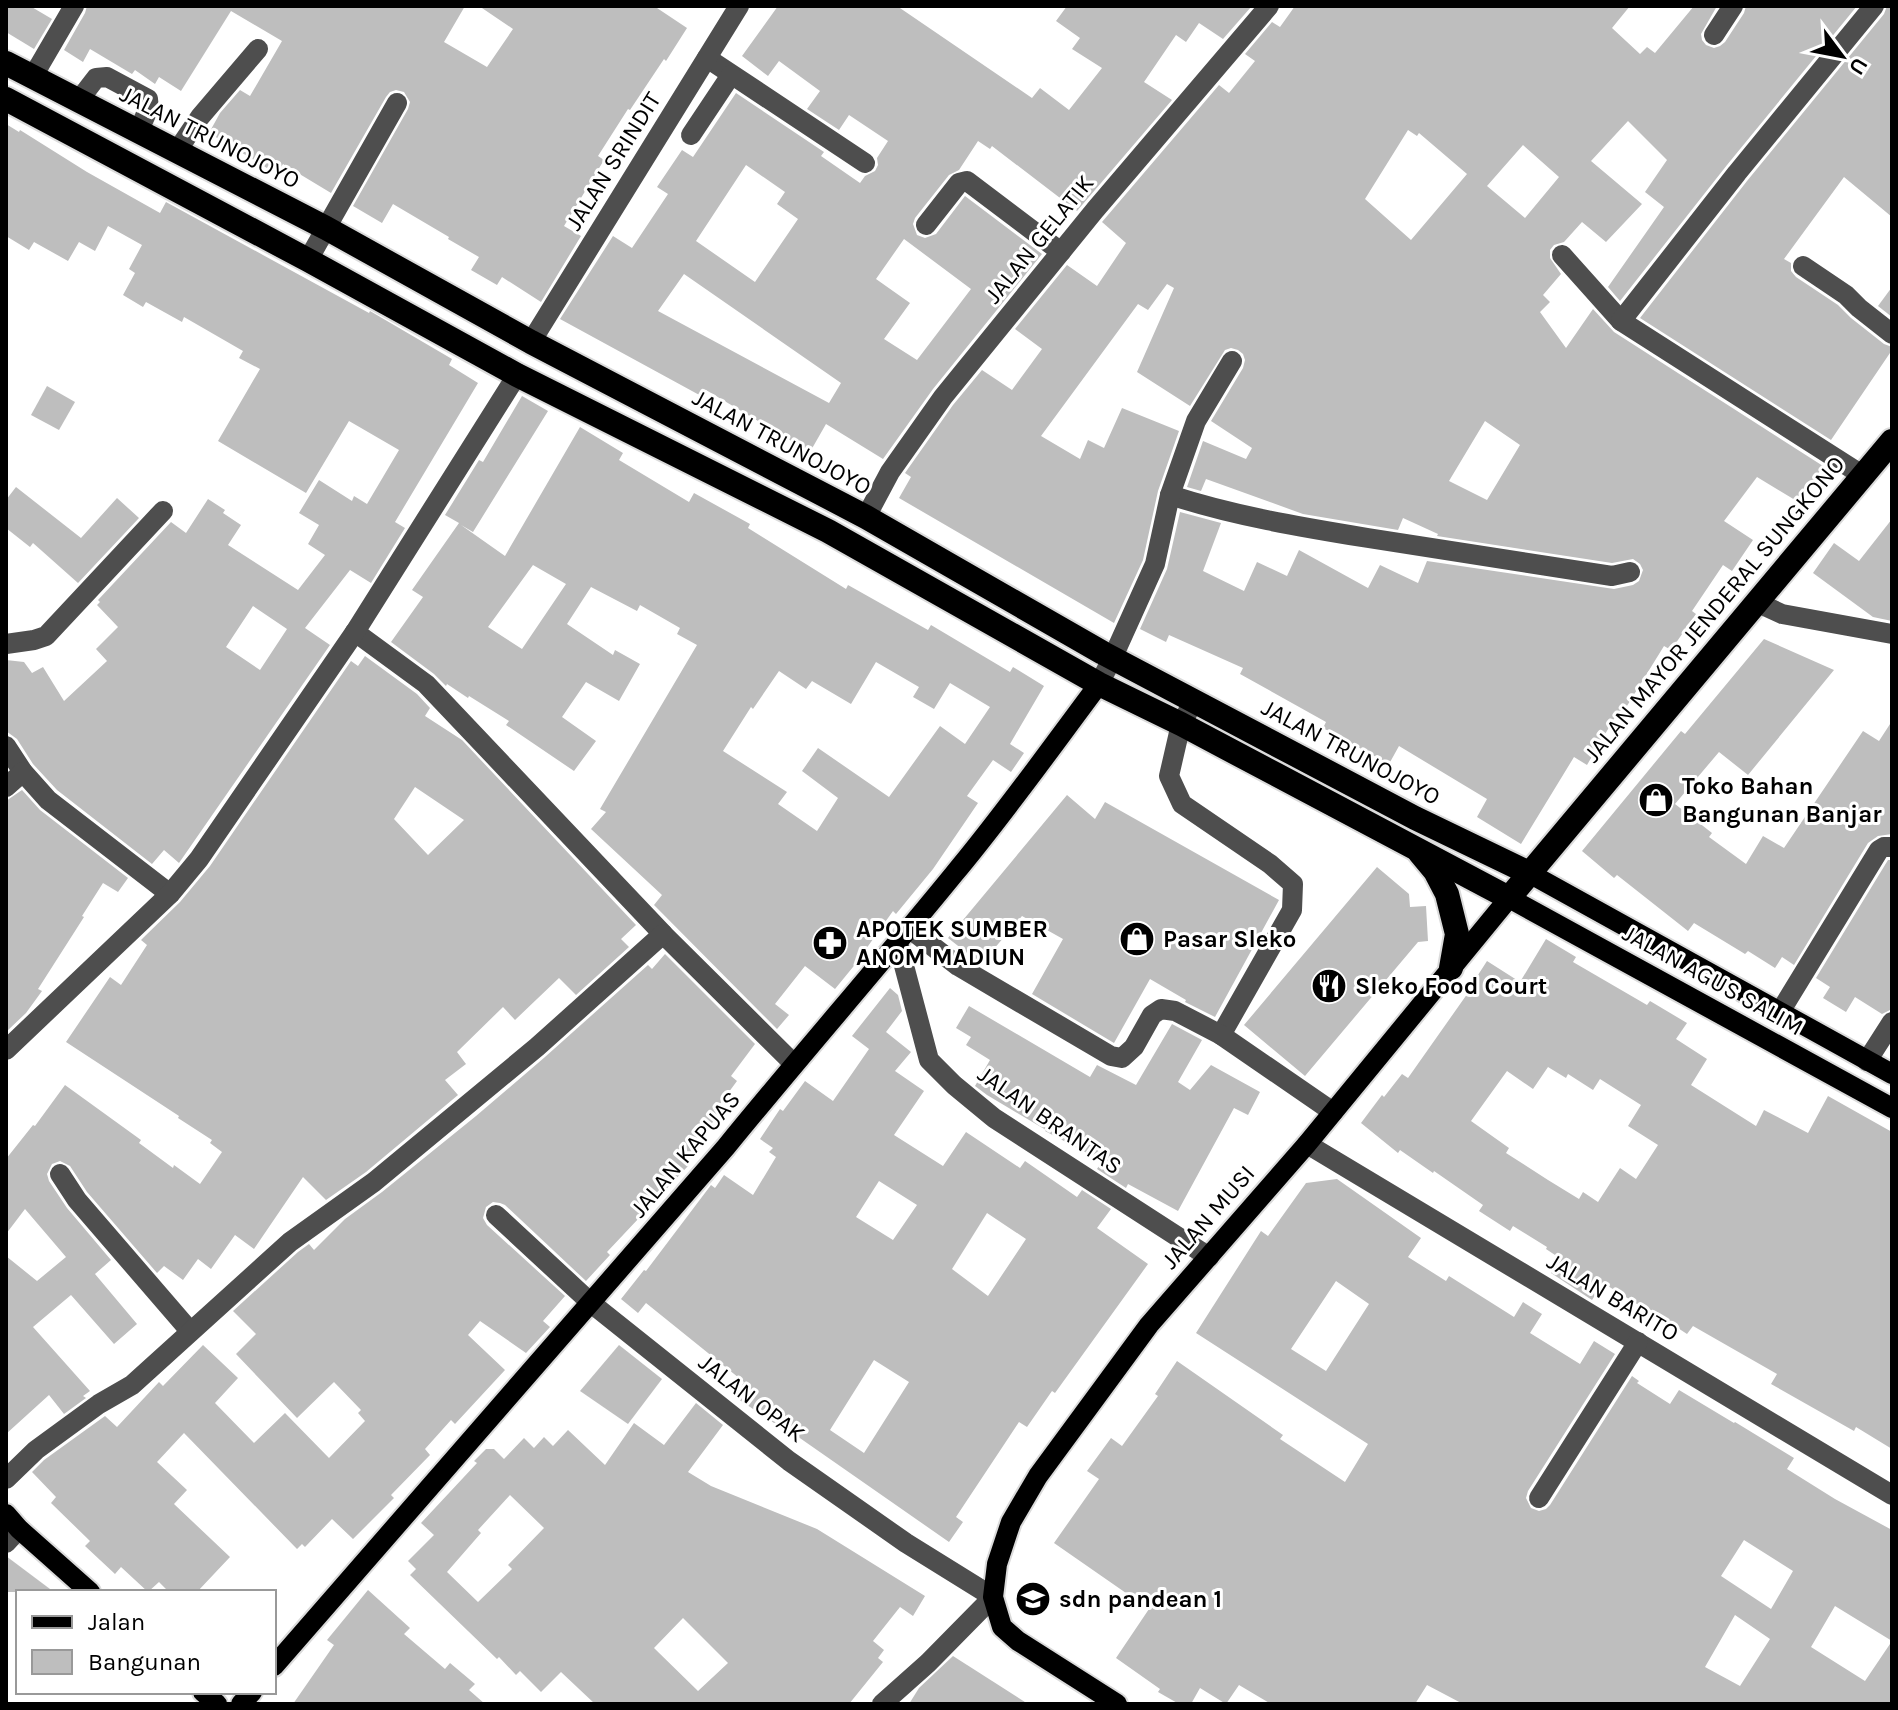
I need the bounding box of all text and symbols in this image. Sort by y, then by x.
north arrow [1802,16,1882,96]
text: U [1843,53,1873,79]
street label: JALAN TRUNOJOYO [115,80,305,194]
street label: JALAN SRINDIT [559,87,667,235]
street label: JALAN GELATIK [979,169,1100,309]
street label: JALAN TRUNOJOYO [688,383,876,501]
street label: JALAN MAYOR JENDERAL SUNGKONO [1578,450,1850,768]
street label: JALAN TRUNOJOYO [1257,693,1445,811]
place label: Toko Bahan Bangunan Banjar [1682,772,1882,828]
shop icon: Toko Bahan Bangunan Banjar [1637,781,1675,819]
place label: APOTEK SUMBER ANOM MADIUN [856,915,1048,971]
street label: JALAN AGUS SALIM [1618,919,1808,1041]
shop icon: Pasar Sleko [1118,920,1156,958]
pharmacy icon: APOTEK SUMBER ANOM MADIUN [811,924,849,962]
place label: Pasar Sleko [1163,925,1296,953]
restaurant icon: Sleko Food Court [1310,967,1348,1005]
place label: Sleko Food Court [1355,972,1547,1000]
street label: JALAN BRANTAS [972,1060,1128,1180]
street label: JALAN KAPUAS [624,1085,746,1223]
street label: JALAN MUSI [1156,1160,1260,1274]
street label: JALAN BARITO [1542,1247,1684,1347]
street label: JALAN OPAK [693,1348,811,1448]
school or university icon: sdn pandean 1 [1014,1580,1052,1618]
place label: sdn pandean 1 [1059,1585,1222,1613]
legend [16,1590,276,1694]
text: Jalan [88,1608,145,1636]
text: Bangunan [88,1648,201,1676]

